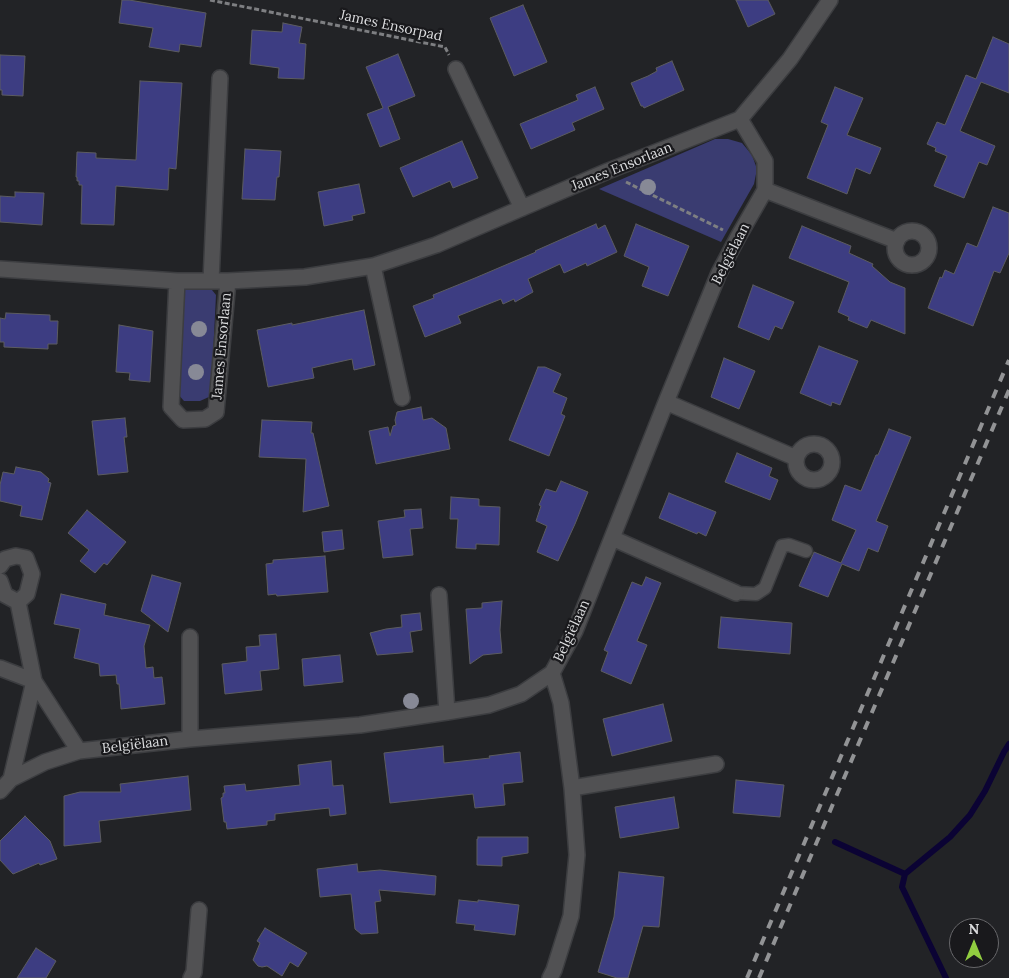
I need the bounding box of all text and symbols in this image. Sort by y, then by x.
street label: James Ensorpad [338,7,444,45]
street label: James Ensorlaan [569,139,675,195]
street label: Belgiëlaan [708,221,754,287]
street label: James Ensorlaan [209,292,235,400]
street label: Belgiëlaan [550,597,594,665]
street label: Belgiëlaan [101,733,169,757]
north arrow [949,918,999,968]
text: N [969,920,979,938]

